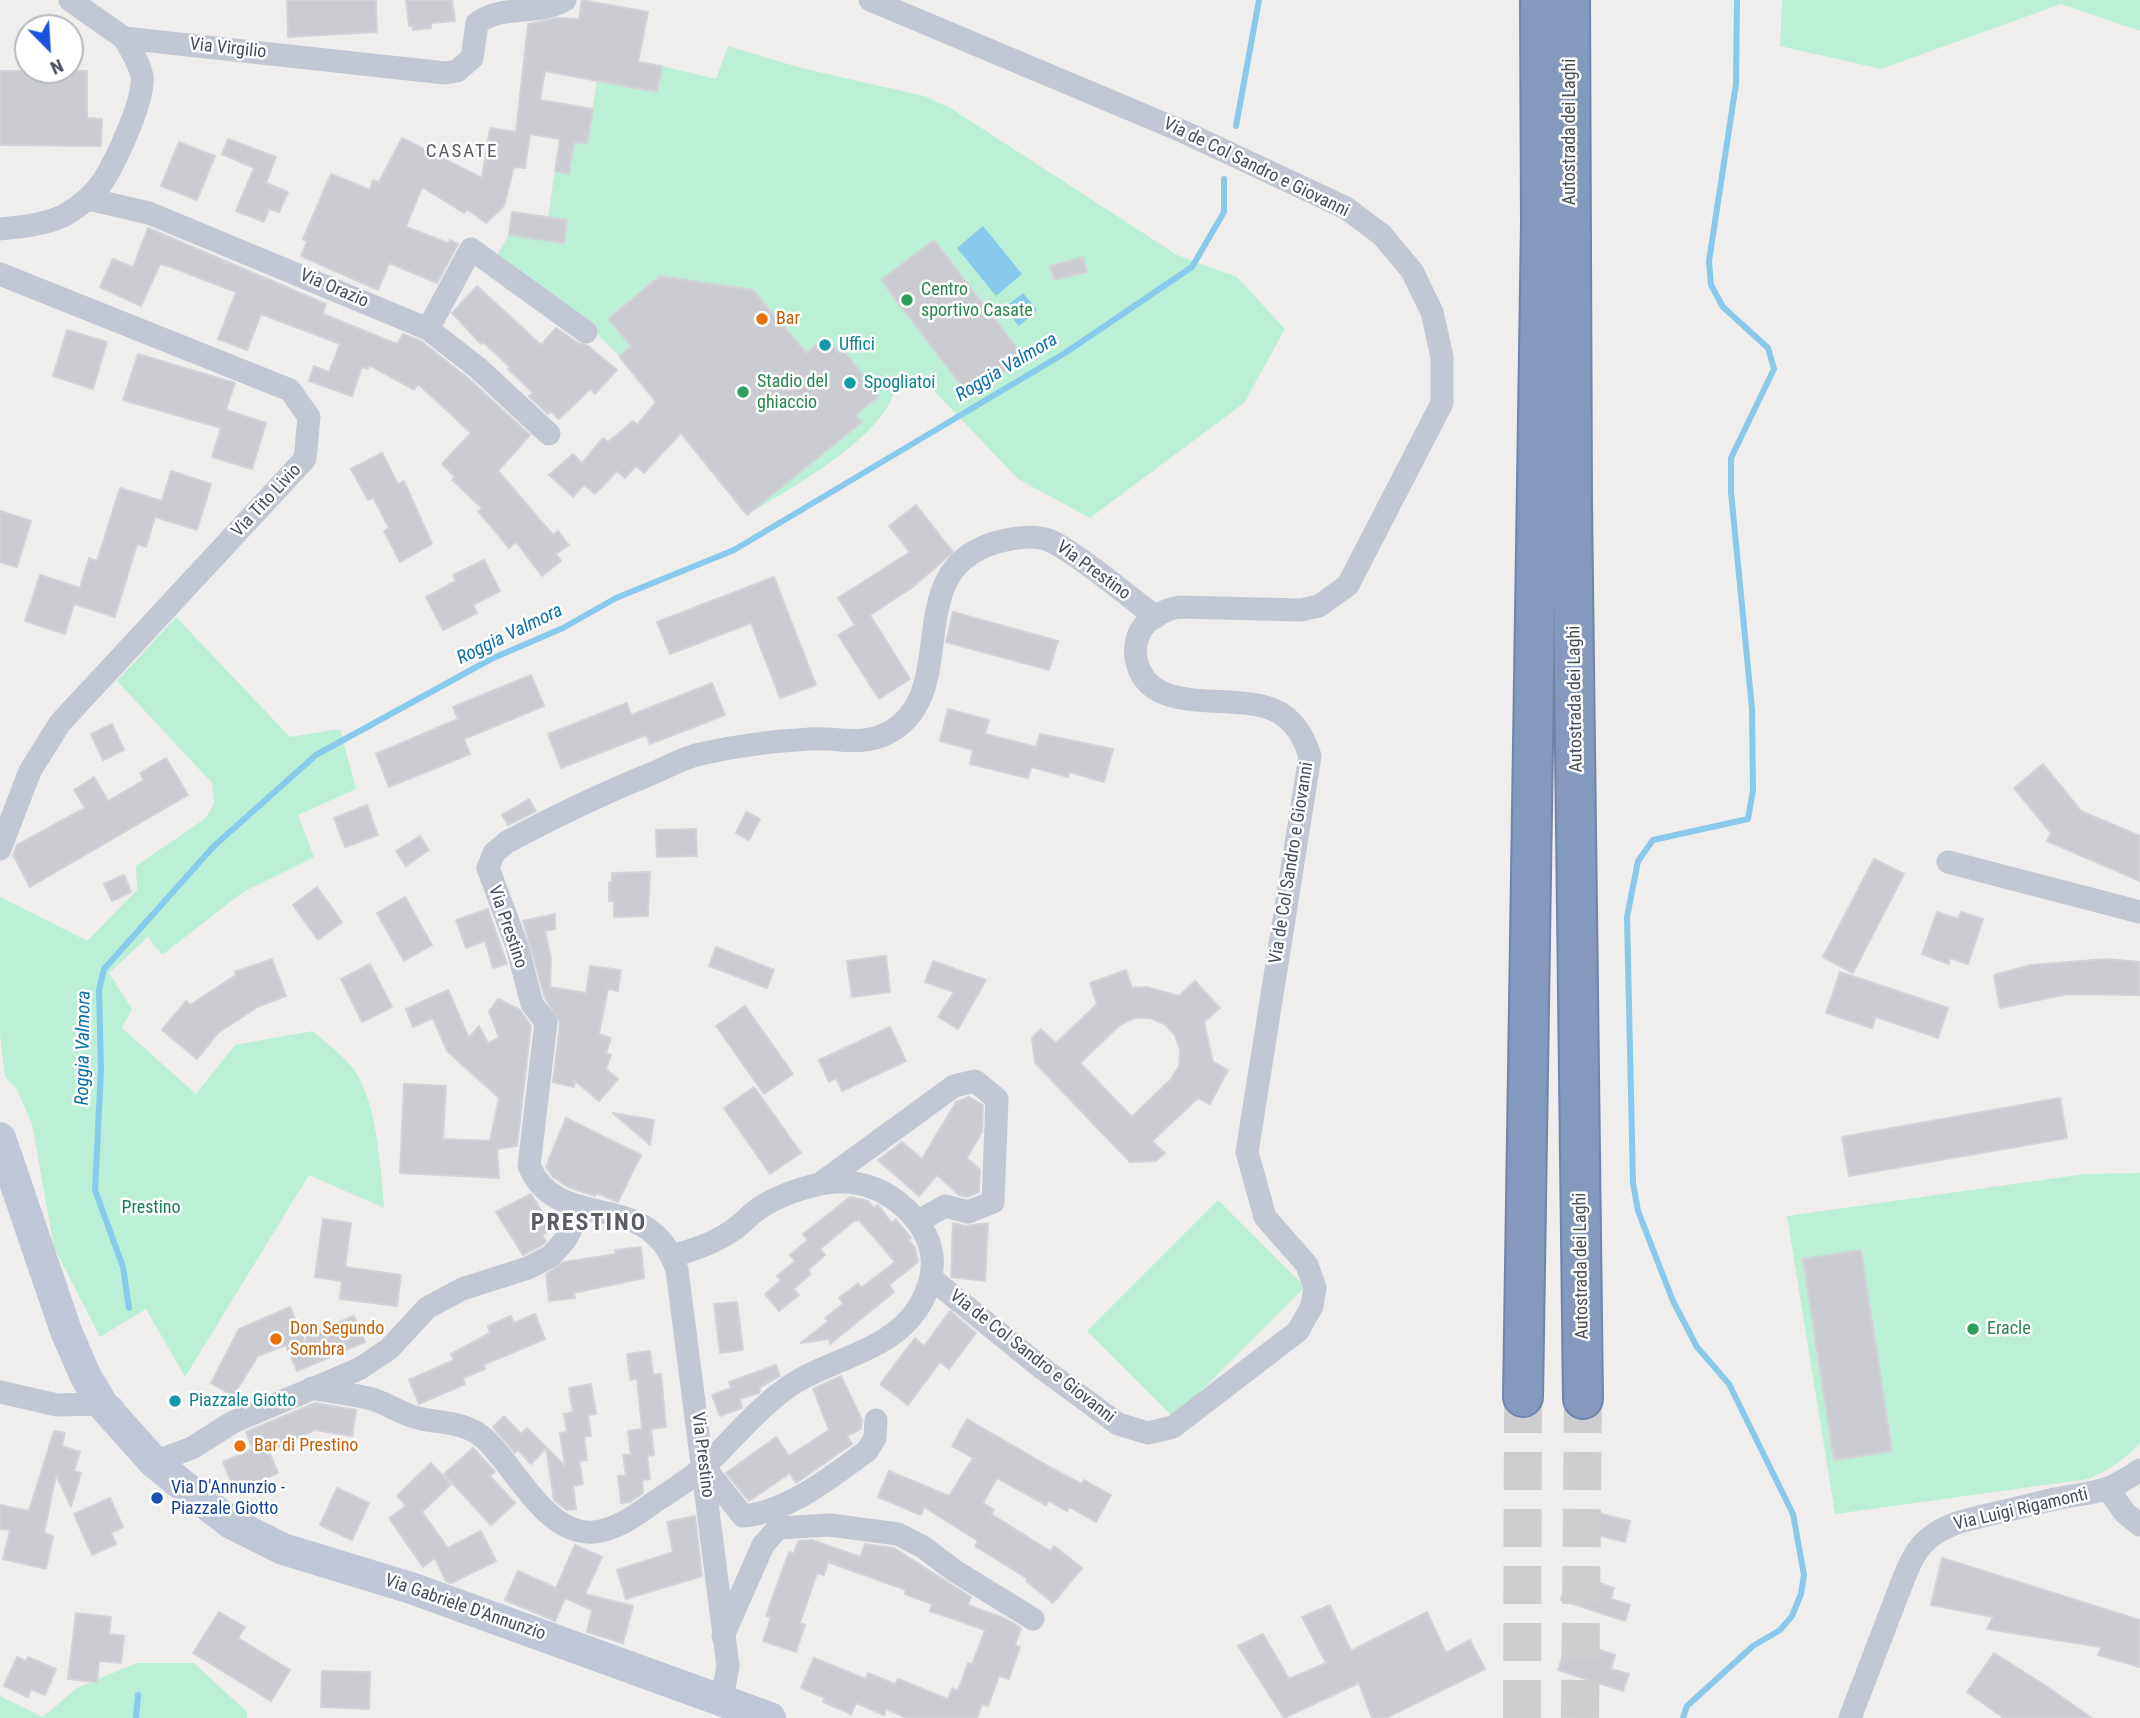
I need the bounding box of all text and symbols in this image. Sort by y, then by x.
north arrow [14,14,84,84]
street label: Via Virgilio [189,34,267,64]
text: N [47,54,67,80]
street label: Autostrada dei Laghi [1559,59,1581,205]
street label: Via de Col Sandro e Giovanni [1160,114,1352,222]
district label: CASATE [426,141,498,163]
street label: Via Orazio [296,265,372,313]
place label: Centro sportivo Casate [921,279,1033,322]
marker: Centro sportivo Casate [899,292,915,308]
place label: Bar [776,308,800,330]
marker: Bar [754,311,770,327]
water label: Roggia Valmora [952,329,1062,407]
place label: Uffici [839,334,875,356]
marker: Uffici [817,337,833,353]
place label: Stadio del ghiaccio [757,371,828,414]
place label: Spogliatoi [864,372,935,394]
marker: Spogliatoi [842,375,858,391]
marker: Stadio del ghiaccio [735,384,751,400]
street label: Via Tito Livio [228,460,306,542]
street label: Via Prestino [1052,537,1134,605]
water label: Roggia Valmora [453,600,567,670]
street label: Autostrada dei Laghi [1564,625,1588,773]
street label: Via de Col Sandro e Giovanni [1265,761,1319,965]
street label: Via Prestino [483,883,531,971]
water label: Roggia Valmora [72,990,96,1106]
street label: Autostrada dei Laghi [1570,1192,1594,1340]
park label: Prestino [121,1197,181,1219]
district label: PRESTINO [532,1210,646,1238]
street label: Via de Col Sandro e Giovanni [945,1286,1119,1428]
place label: Don Segundo Sombra [290,1318,384,1360]
place label: Eracle [1987,1318,2031,1340]
marker: Eracle [1965,1321,1981,1337]
marker: Don Segundo Sombra [268,1331,284,1347]
place label: Piazzale Giotto [189,1390,296,1412]
marker: Piazzale Giotto [167,1393,183,1409]
street label: Via Prestino [686,1411,718,1499]
place label: Bar di Prestino [254,1435,358,1457]
marker: Bar di Prestino [232,1438,248,1454]
place label: Via D'Annunzio - Piazzale Giotto [171,1477,285,1520]
street label: Via Luigi Rigamonti [1952,1484,2090,1536]
marker: Via D'Annunzio - Piazzale Giotto [149,1490,165,1506]
street label: Via Gabriele D'Annunzio [382,1570,548,1646]

